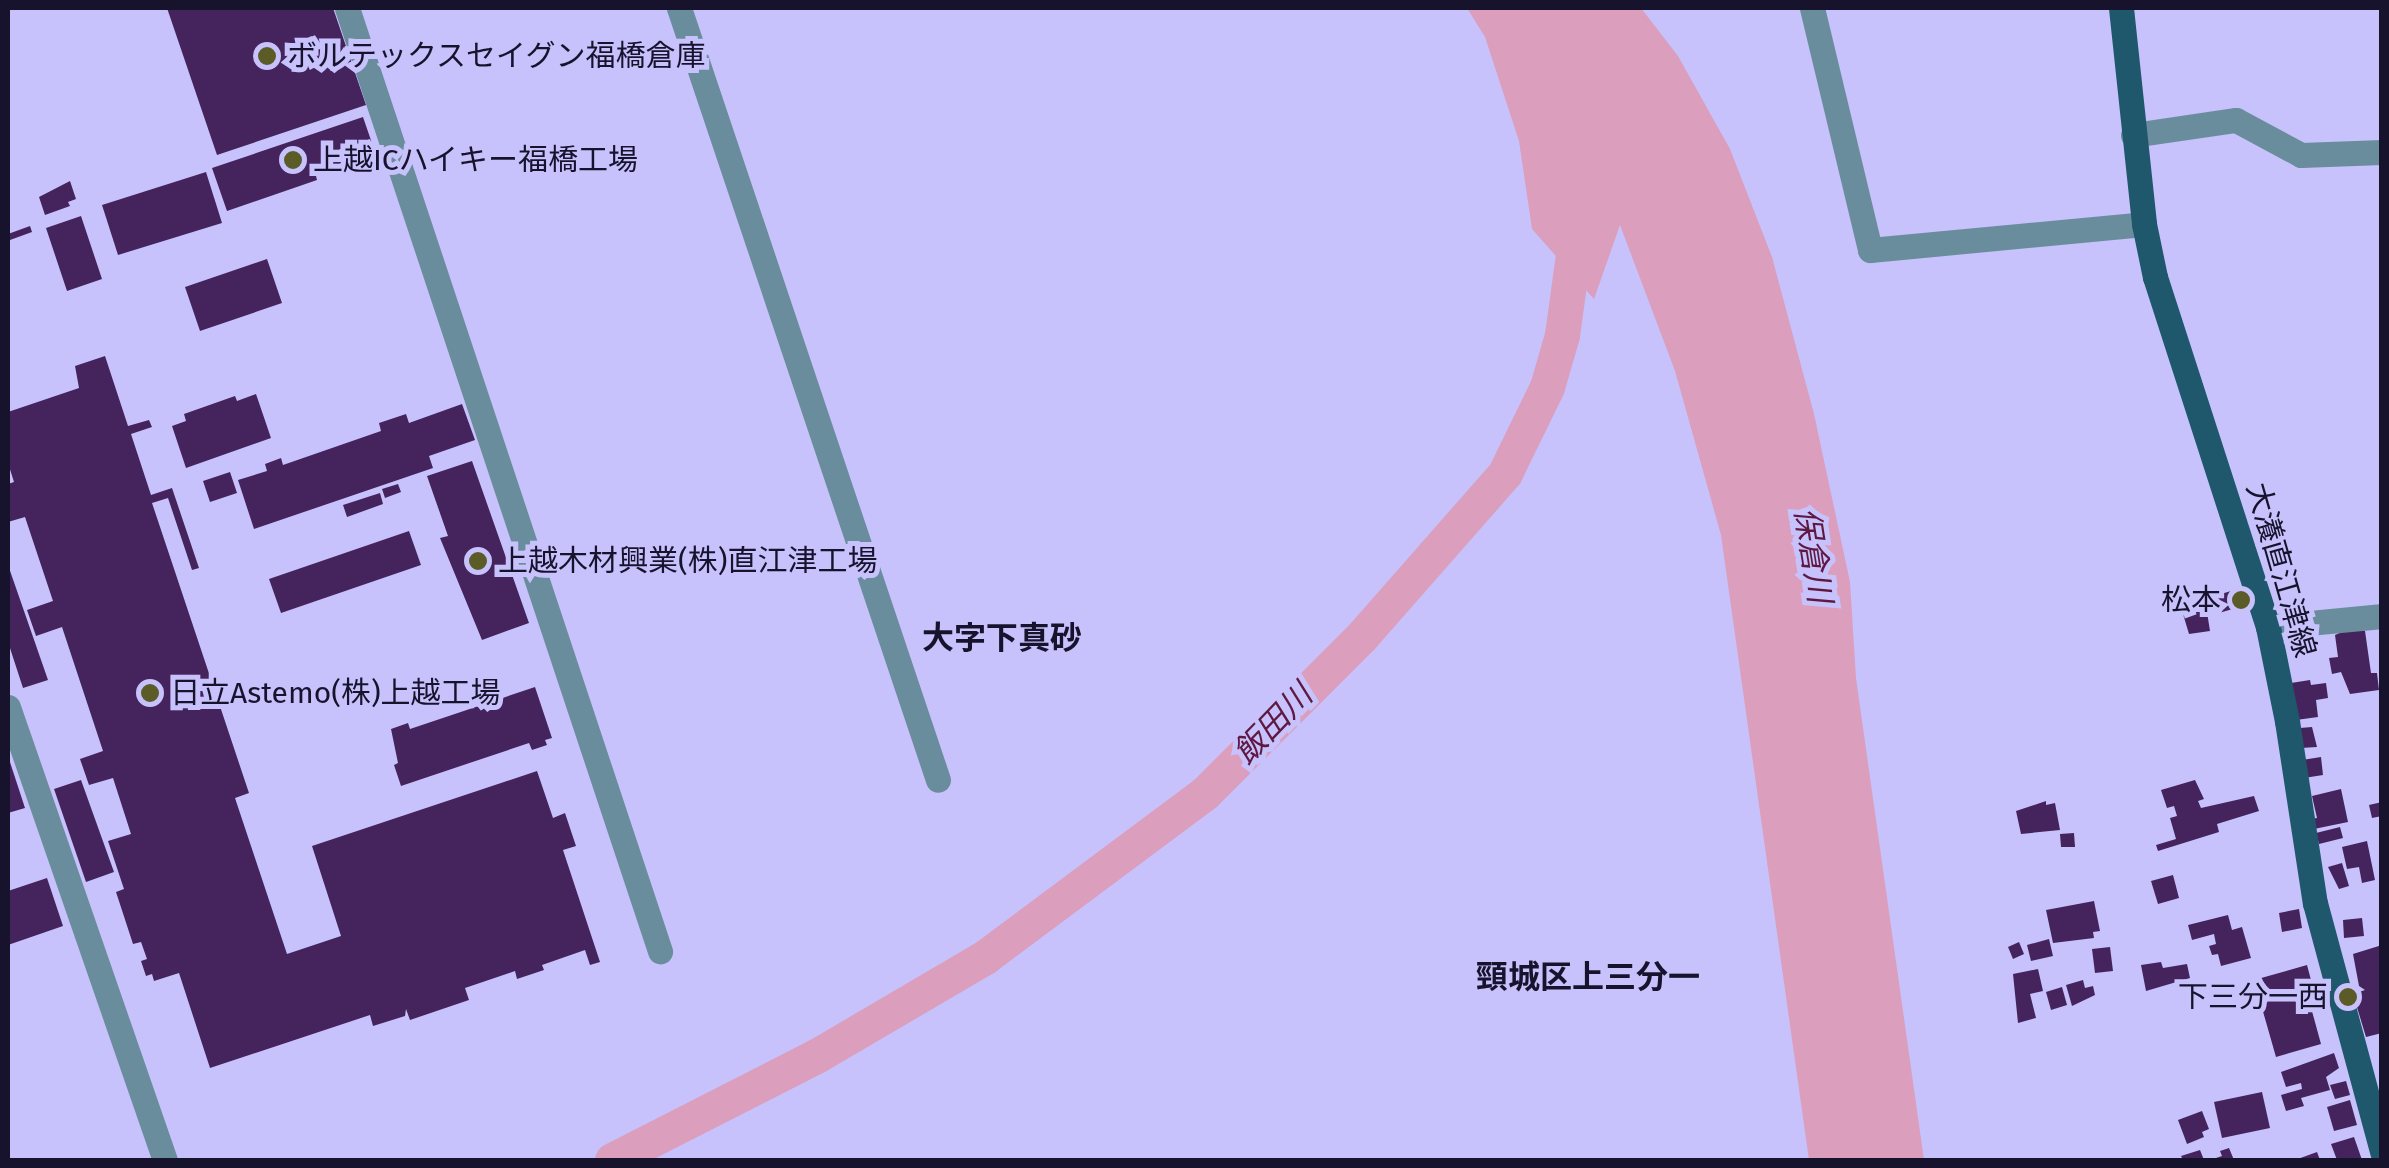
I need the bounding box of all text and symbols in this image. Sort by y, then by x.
place label: ボルテックスセイグン福橋倉庫 [287,38,707,74]
marker: ボルテックスセイグン福橋倉庫 [256,45,278,67]
place label: 上越ICハイキー福橋工場 [313,142,639,178]
marker: 上越ICハイキー福橋工場 [282,149,304,171]
street label: 大瀁直江津線 [2239,479,2323,661]
water label: 保倉川 [1787,505,1839,605]
place label: 上越木材興業(株)直江津工場 [498,543,877,579]
marker: 上越木材興業(株)直江津工場 [467,550,489,572]
place label: 松本 [2161,582,2221,618]
marker: 松本 [2230,589,2252,611]
district label: 大字下真砂 [922,619,1082,657]
place label: 日立Astemo(株)上越工場 [170,675,501,711]
water label: 飯田川 [1226,676,1320,772]
marker: 日立Astemo(株)上越工場 [139,682,161,704]
district label: 頸城区上三分一 [1476,958,1700,996]
place label: 下三分一西 [2178,979,2328,1015]
marker: 下三分一西 [2337,986,2359,1008]

